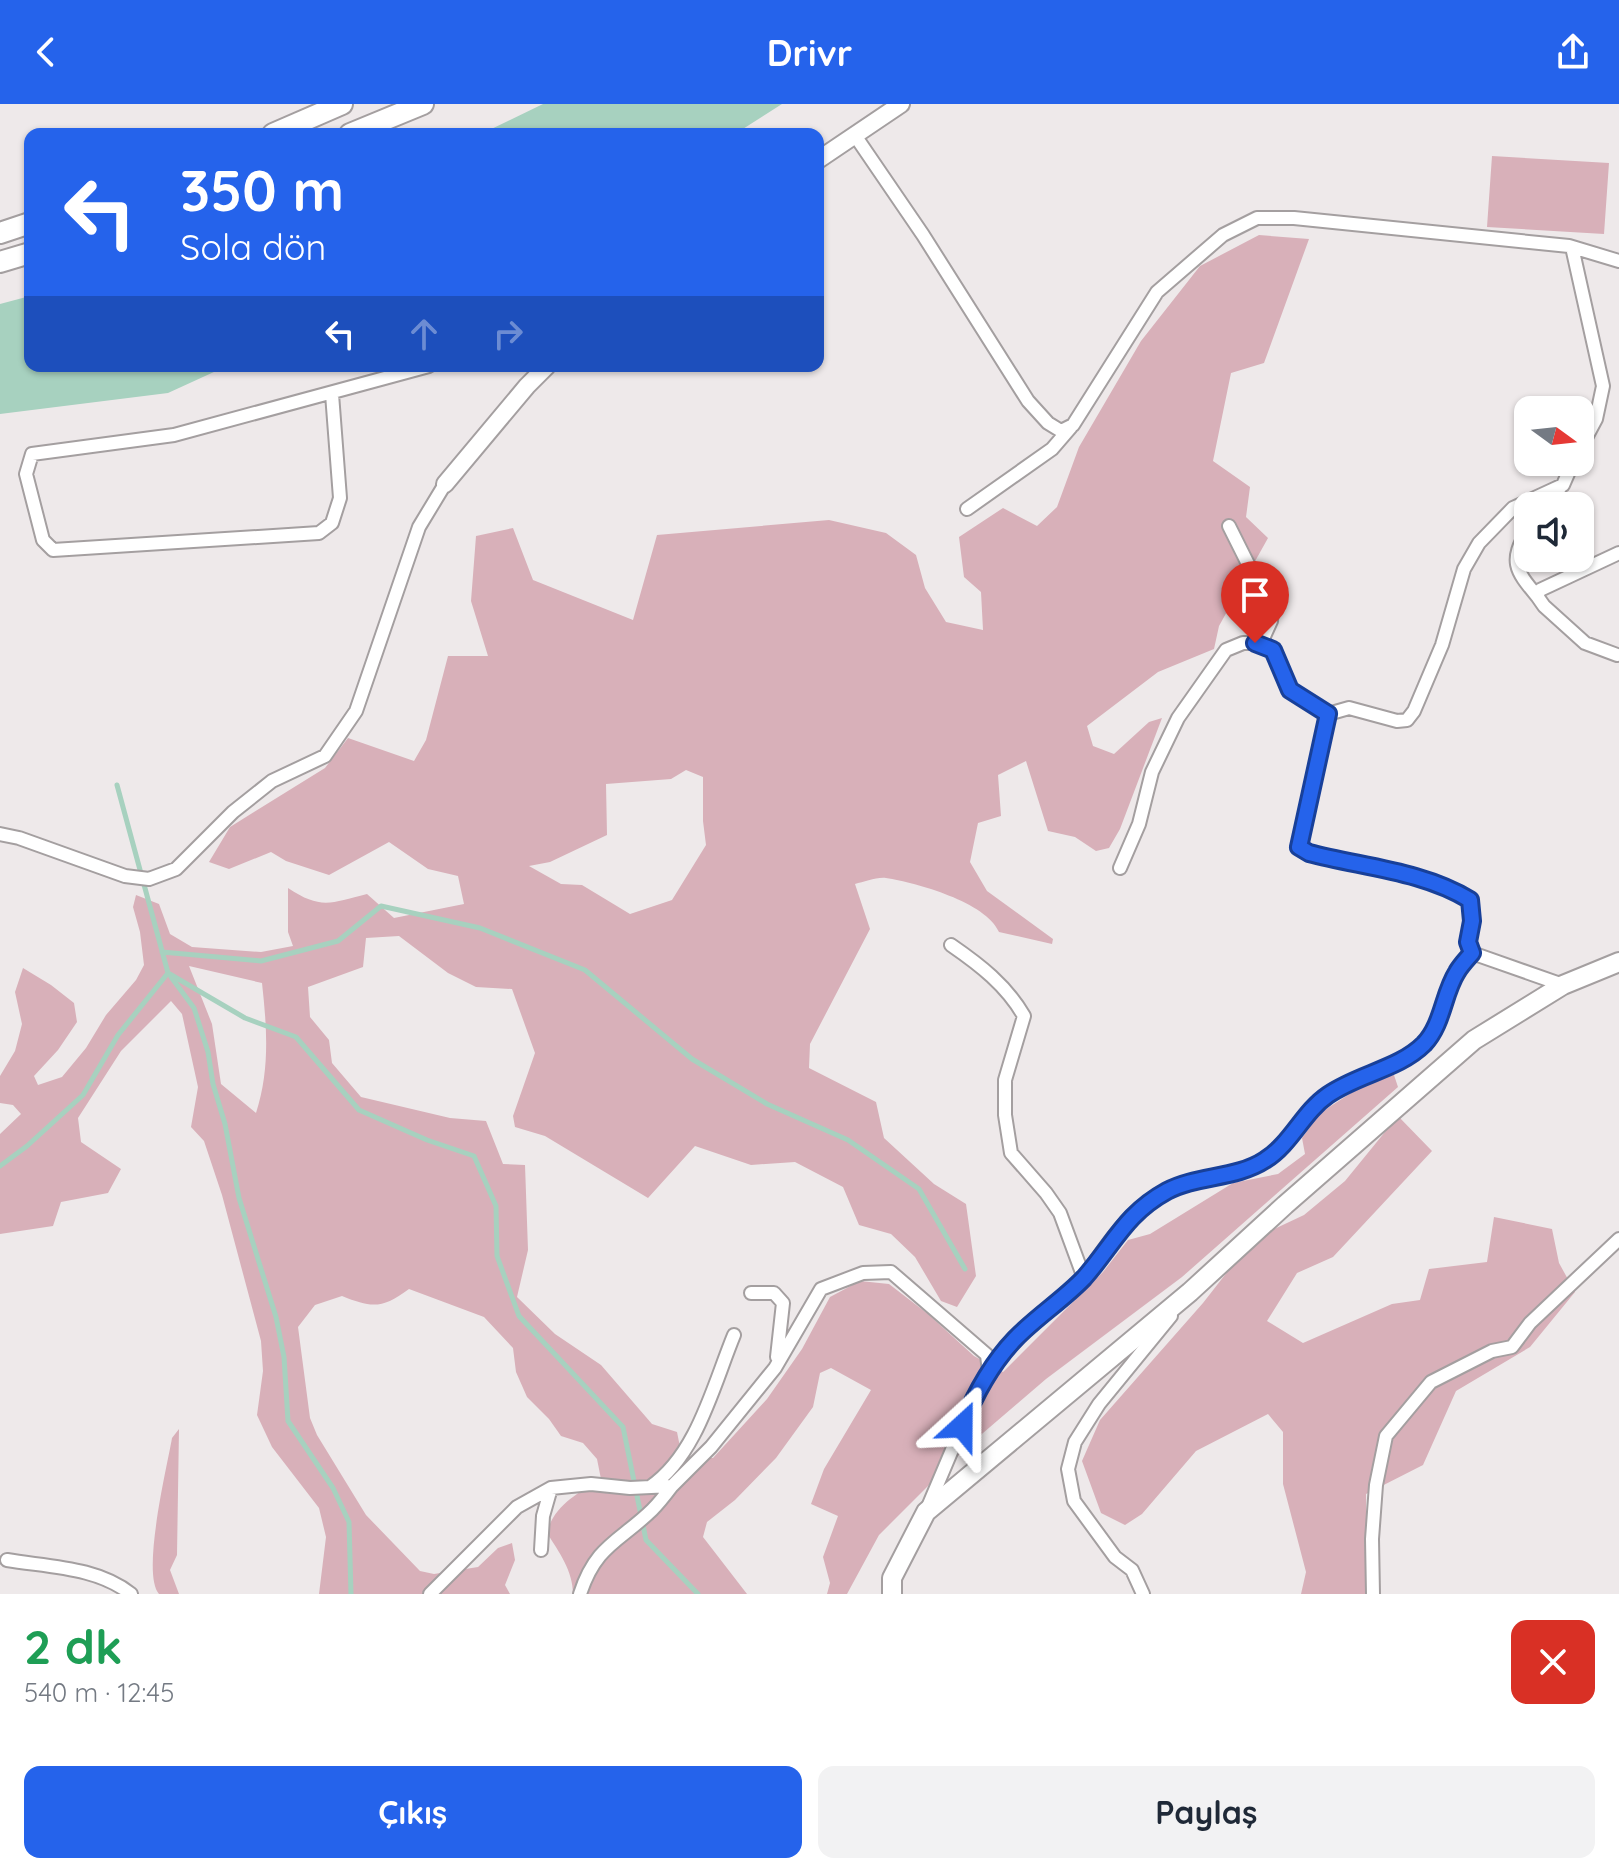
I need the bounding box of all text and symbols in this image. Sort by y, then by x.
icon: back [24,30,68,74]
text: Drivr [767,30,852,75]
icon: share [1551,30,1595,74]
text: 350 m [180,155,344,225]
icon: left [48,160,152,264]
text: Sola dön [180,224,326,269]
icon: left [318,312,362,356]
icon: ahead [402,312,446,356]
icon: right [486,312,530,356]
north arrow [1514,396,1594,476]
map controls [1514,396,1594,572]
button: sound [1514,492,1594,572]
pin [1221,561,1289,643]
icon: arrive [1233,573,1277,617]
position arrow [920,1384,1004,1468]
text: 2 dk [24,1616,122,1676]
button: close [1511,1620,1595,1704]
text: 540 m · 12:45 [24,1676,174,1709]
button: Çıkış [24,1766,802,1858]
button: Paylaş [818,1766,1595,1858]

